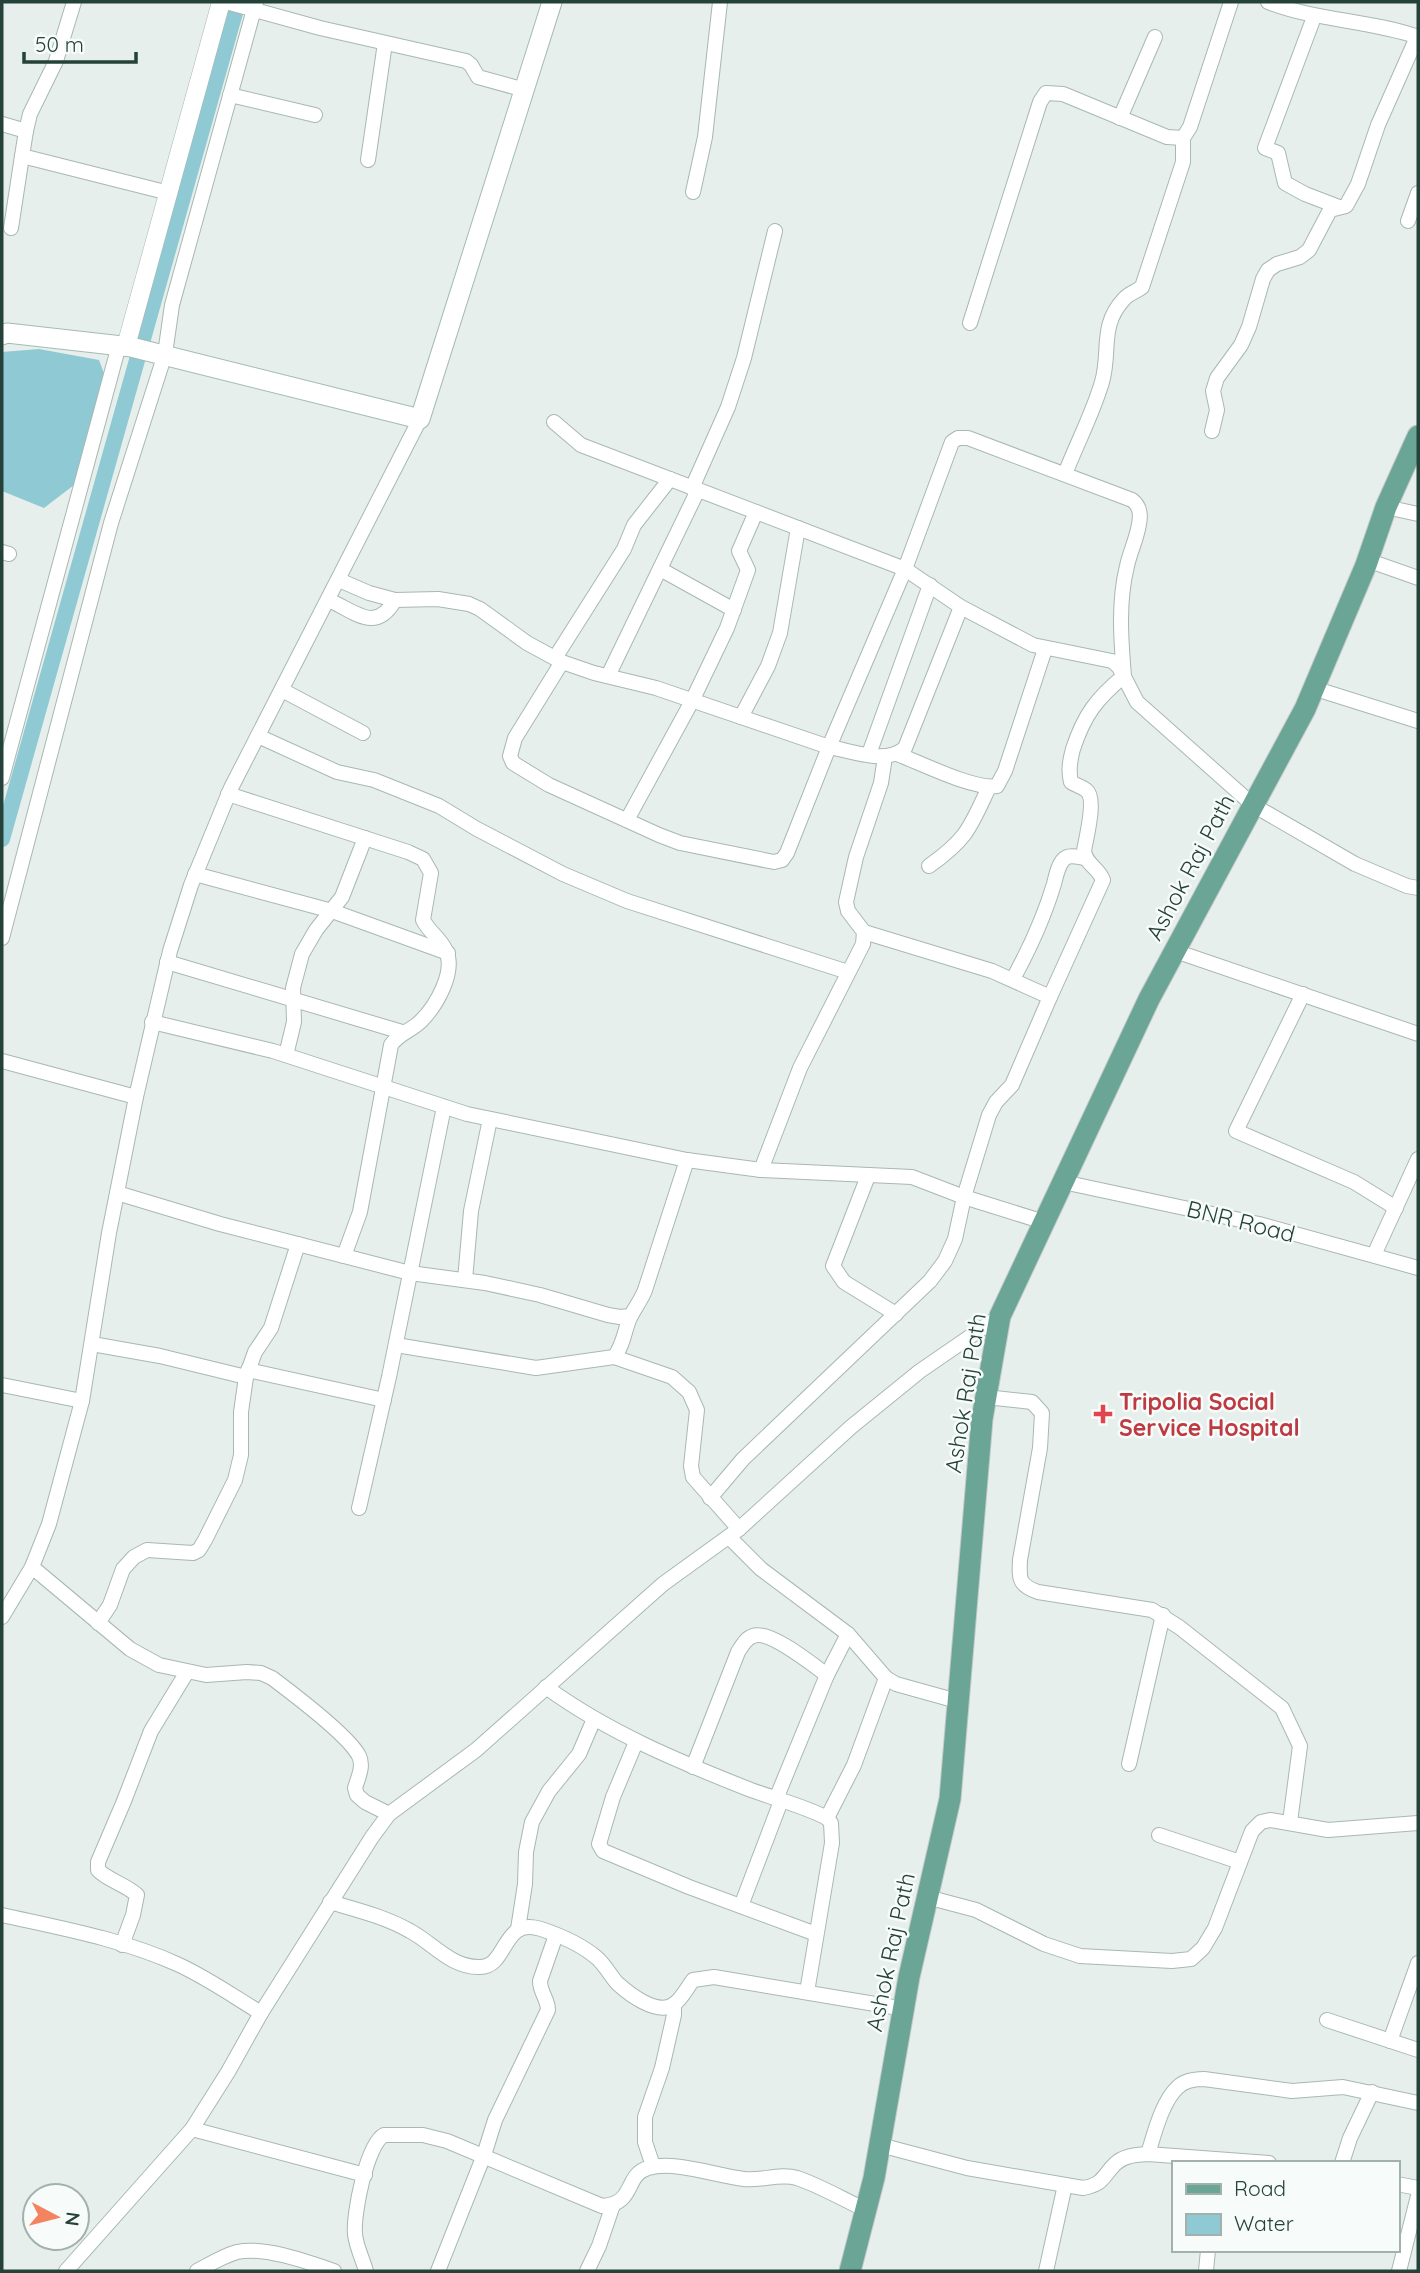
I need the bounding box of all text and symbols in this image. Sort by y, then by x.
scale bar [24,21,136,65]
text: 50 m [35,31,84,57]
street label: Ashok Raj Path [1139,789,1241,945]
street label: BNR Road [1184,1194,1298,1248]
street label: Ashok Raj Path [938,1311,992,1475]
place label: Tripolia Social Service Hospital [1119,1387,1300,1442]
marker: Tripolia Social Service Hospital [1093,1404,1113,1424]
street label: Ashok Raj Path [859,1870,921,2034]
legend [1172,2161,1399,2252]
text: Road [1234,2175,1286,2201]
north arrow [21,2182,91,2252]
text: Water [1234,2210,1294,2236]
text: N [60,2211,86,2227]

